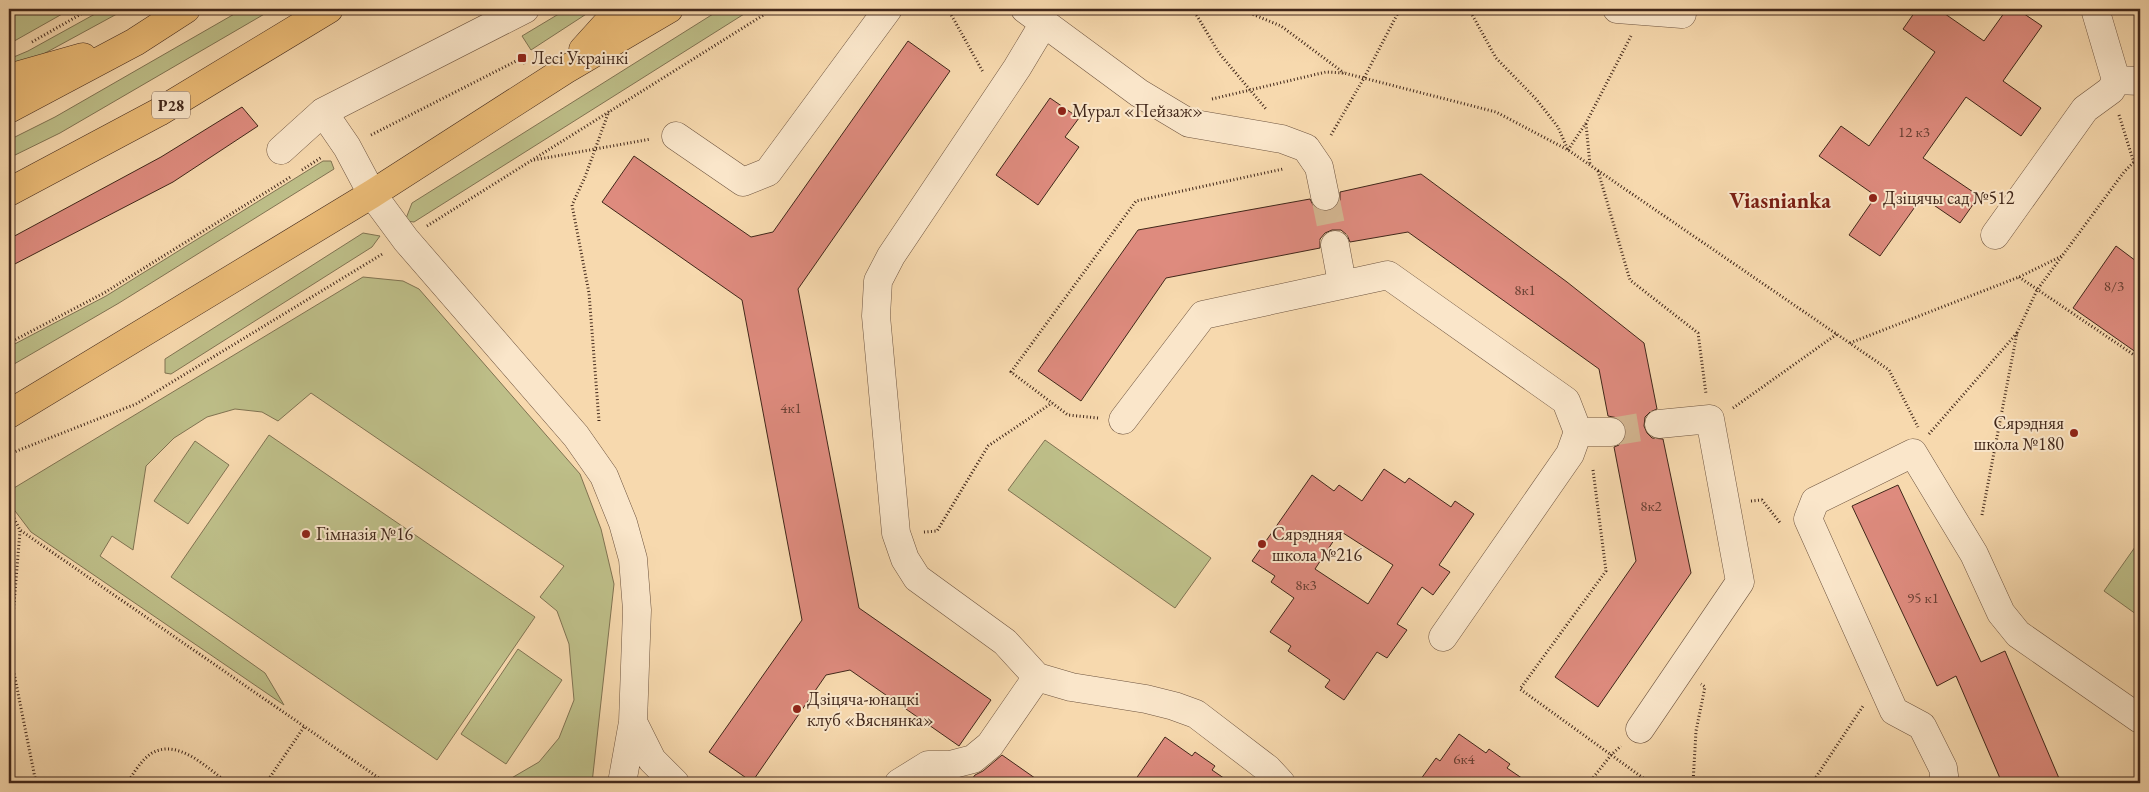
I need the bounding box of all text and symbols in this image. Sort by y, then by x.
place label: Лесі Украінкі [532,46,629,69]
marker: Лесі Украінкі [516,52,528,64]
road number: Р28 [152,92,190,118]
place label: Мурал «Пейзаж» [1072,99,1203,122]
marker: Мурал «Пейзаж» [1056,105,1068,117]
house number: 12 к3 [1898,122,1930,141]
district label: Viasnianka [1729,186,1831,215]
place label: Дзіцячы сад №512 [1883,186,2015,209]
marker: Дзіцячы сад №512 [1867,192,1879,204]
house number: 8/3 [2104,276,2124,295]
house number: 8к1 [1514,280,1536,299]
house number: 4к1 [780,398,802,417]
place label: Сярэдняя школа №180 [1974,411,2064,455]
marker: Сярэдняя школа №180 [2068,427,2080,439]
house number: 8к2 [1640,496,1663,515]
place label: Гімназія №16 [316,522,414,545]
place label: Сярэдняя школа №216 [1272,522,1362,566]
marker: Гімназія №16 [300,528,312,540]
marker: Сярэдняя школа №216 [1256,538,1268,550]
house number: 8к3 [1295,575,1317,594]
house number: 95 к1 [1907,588,1939,607]
place label: Дзіцяча-юнацкі клуб «Вяснянка» [807,687,934,731]
marker: Дзіцяча-юнацкі клуб «Вяснянка» [791,703,803,715]
house number: 6к4 [1453,749,1476,768]

